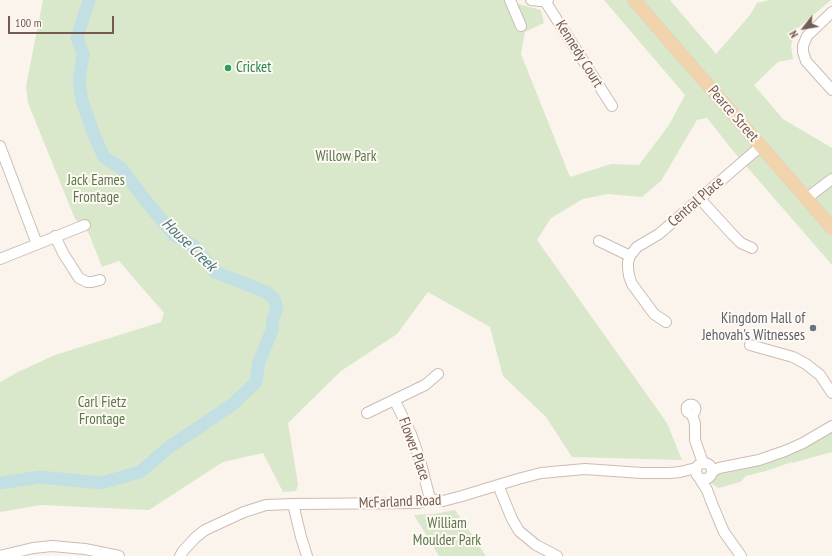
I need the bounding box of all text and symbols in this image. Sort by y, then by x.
scale bar [10,8,116,34]
north arrow [784,8,824,48]
text: 100 m [15,15,42,30]
street label: Kennedy Court [551,17,607,91]
text: N [786,28,801,40]
place label: Cricket [236,59,271,77]
marker: Cricket [223,63,233,73]
street label: Pearce Street [704,82,762,146]
park label: Willow Park [316,148,376,166]
park label: Jack Eames Frontage [67,172,125,207]
street label: Central Place [665,173,727,231]
water label: House Creek [158,214,220,276]
place label: Kingdom Hall of Jehovah's Witnesses [702,310,805,345]
marker: Kingdom Hall of Jehovah's Witnesses [808,323,818,333]
park label: Carl Fietz Frontage [78,394,126,429]
street label: Flower Place [394,415,434,483]
street label: McFarland Road [358,492,442,512]
park label: William Moulder Park [413,515,481,550]

